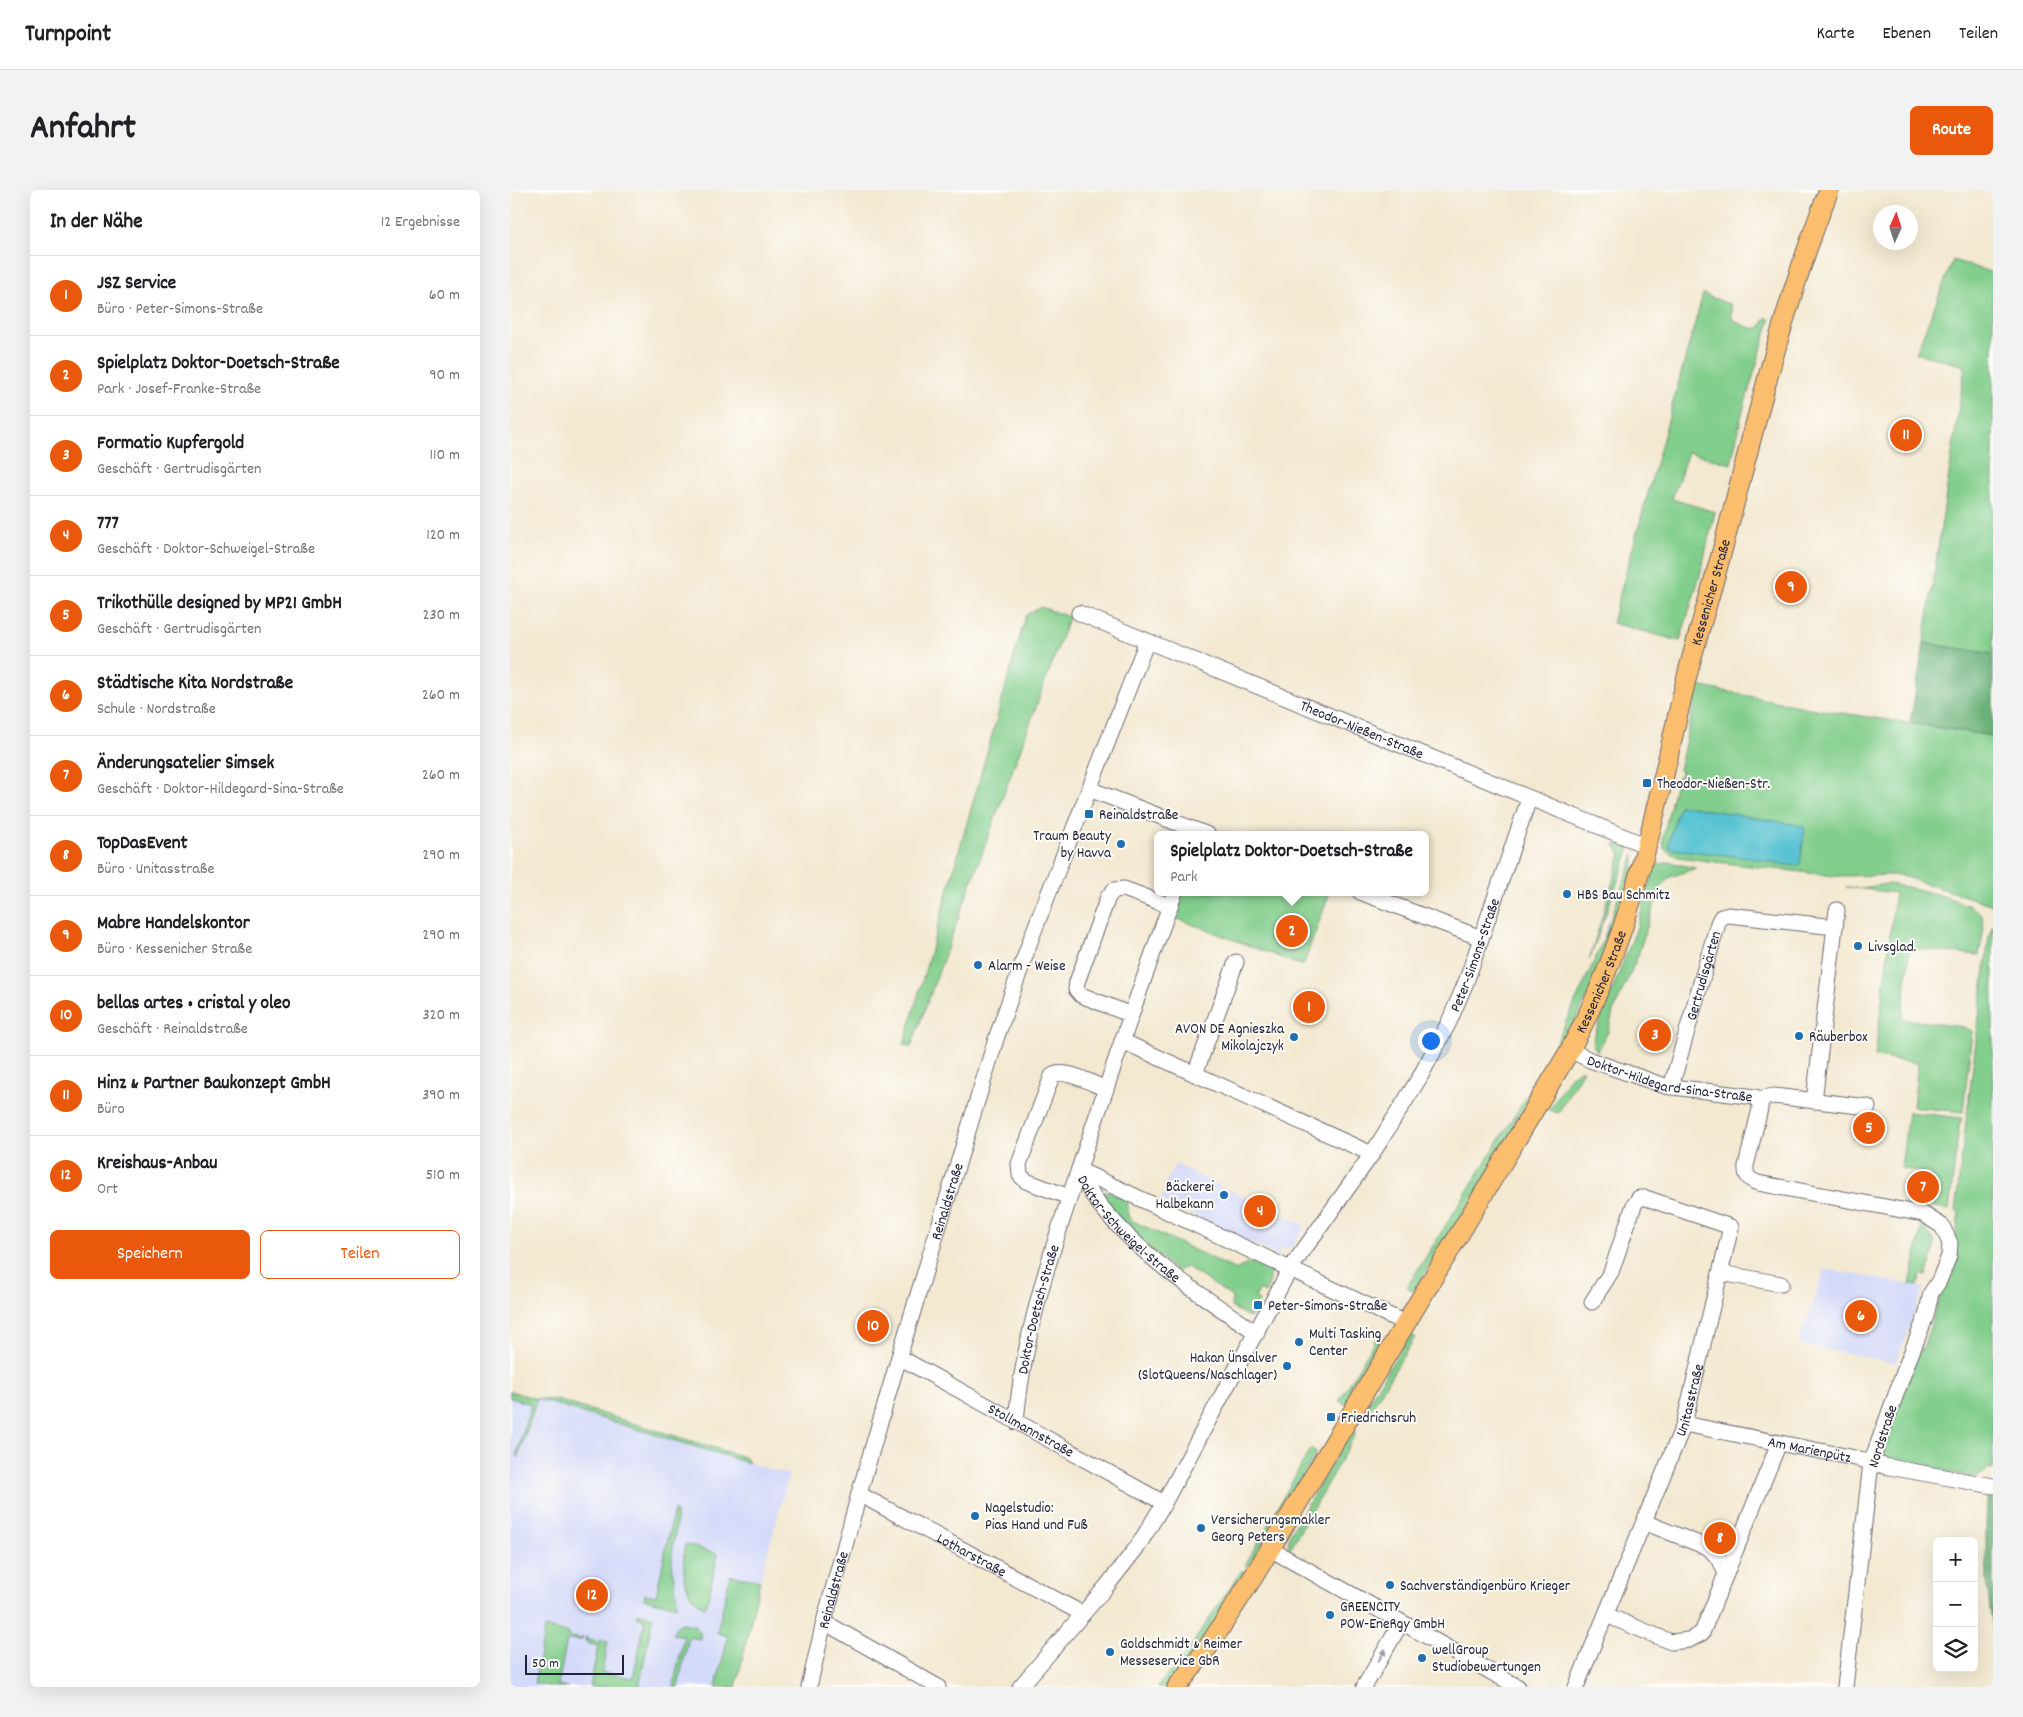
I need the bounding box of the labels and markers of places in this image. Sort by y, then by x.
pin: 11 [1890,416,1922,454]
pin: 9 [1775,568,1807,606]
place label: Theodor-Nießen-Str. [1657,774,1770,796]
marker: Theodor-Nießen-Str. [1641,777,1653,789]
place label: Reinaldstraße [1099,805,1179,827]
marker: Reinaldstraße [1083,808,1095,820]
place label: Traum Beauty by Havva [1033,826,1112,865]
marker: Traum Beauty by Havva [1115,838,1127,850]
place label: HBS Bau Schmitz [1577,885,1670,907]
marker: HBS Bau Schmitz [1561,888,1573,900]
pin: 2 [1276,912,1308,950]
place label: Livsglad. [1868,937,1916,959]
marker: Livsglad. [1852,940,1864,952]
place label: Alarm - Weise [988,956,1066,978]
marker: Alarm - Weise [972,959,984,971]
pin: 1 [1293,988,1325,1026]
pin: 3 [1639,1016,1671,1054]
place label: AVON DE Agnieszka Mikolajczyk [1175,1019,1285,1058]
place label: Räuberbox [1809,1027,1868,1049]
marker: Räuberbox [1793,1030,1805,1042]
marker: AVON DE Agnieszka Mikolajczyk [1288,1031,1300,1043]
pin: 5 [1853,1109,1885,1147]
pin: 7 [1907,1168,1939,1206]
place label: Bäckerei Halbekann [1156,1177,1214,1216]
marker: Bäckerei Halbekann [1218,1189,1230,1201]
pin: 4 [1244,1192,1276,1230]
place label: Peter-Simons-Straße [1268,1296,1388,1318]
pin: 6 [1845,1297,1877,1335]
marker: Peter-Simons-Straße [1252,1299,1264,1311]
pin: 10 [857,1307,889,1345]
place label: Multi Tasking Center [1309,1324,1381,1363]
marker: Multi Tasking Center [1293,1336,1305,1348]
place label: Hakan Ünsalver (SlotQueens/Naschlager) [1138,1348,1277,1387]
marker: Hakan Ünsalver (SlotQueens/Naschlager) [1281,1360,1293,1372]
place label: Friedrichsruh [1341,1408,1416,1430]
marker: Friedrichsruh [1325,1411,1337,1423]
place label: Nagelstudio: Pias Hand und Fuß [985,1498,1088,1537]
marker: Nagelstudio: Pias Hand und Fuß [969,1510,981,1522]
place label: Versicherungsmakler Georg Peters [1211,1510,1330,1549]
pin: 8 [1704,1519,1736,1557]
marker: Versicherungsmakler Georg Peters [1195,1522,1207,1534]
pin: 12 [576,1576,608,1614]
place label: Sachverständigenbüro Krieger [1400,1576,1571,1598]
marker: Sachverständigenbüro Krieger [1384,1579,1396,1591]
place label: GREENCITY POW-EneRgy GmbH [1340,1597,1445,1636]
marker: GREENCITY POW-EneRgy GmbH [1324,1609,1336,1621]
place label: Goldschmidt & Reimer Messeservice GbR [1120,1634,1243,1673]
place label: wellGroup Studiobewertungen [1432,1640,1541,1679]
marker: Goldschmidt & Reimer Messeservice GbR [1104,1646,1116,1658]
marker: wellGroup Studiobewertungen [1416,1652,1428,1664]

